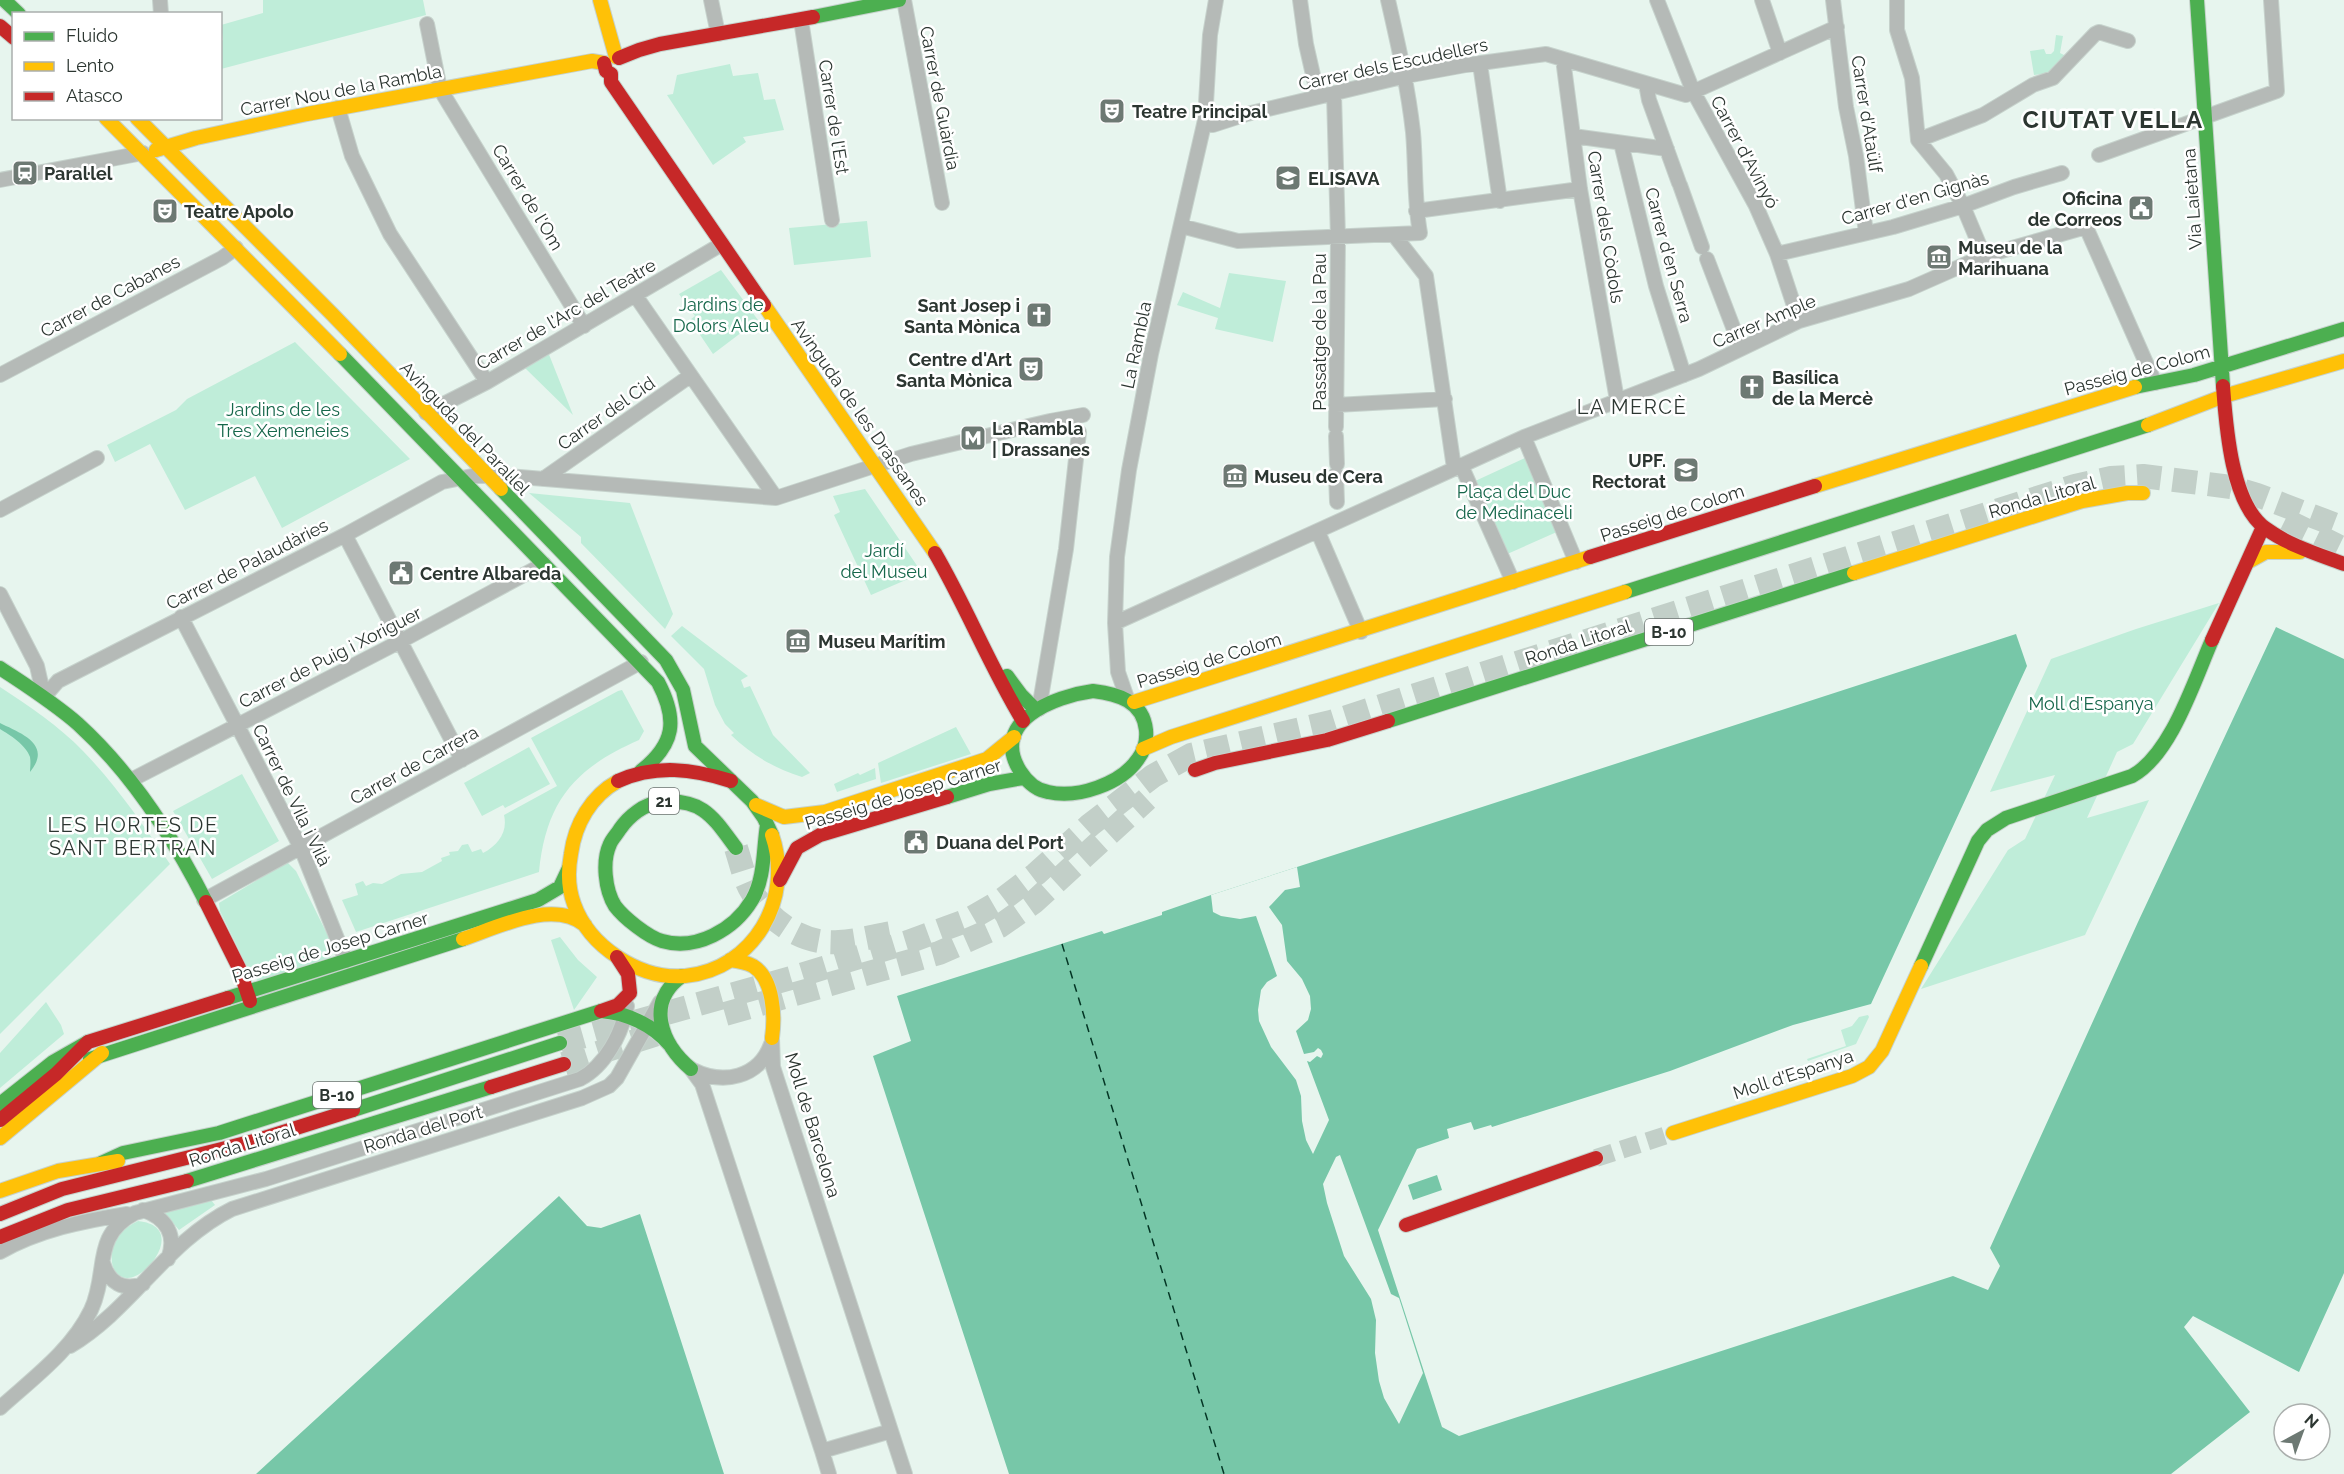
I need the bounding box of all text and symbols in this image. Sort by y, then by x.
legend [12,12,222,120]
street label: Carrer de Guàrdia [916,24,964,172]
text: Fluido [66,25,118,46]
street label: Carrer dels Escudellers [1297,34,1490,94]
street label: Carrer d'Ataülf [1847,54,1887,175]
text: Lento [66,55,114,76]
street label: Carrer de l'Est [815,58,853,176]
street label: Carrer Nou de la Rambla [239,60,443,120]
text: Atasco [66,85,123,106]
street label: Carrer d'Avinyó [1706,92,1784,212]
theatre icon: Teatre Principal [1097,96,1127,126]
place label: Teatre Principal [1132,101,1267,122]
district label: CIUTAT VELLA [2022,105,2204,134]
street label: Carrer de l'Om [488,140,568,254]
street label: Via Laietana [2178,148,2206,250]
street label: Carrer dels Còdols [1584,149,1628,305]
station icon: Paral·lel [10,158,40,188]
place label: Paral·lel [44,163,113,184]
school or university icon: ELISAVA [1273,163,1303,193]
street label: Carrer d'en Gignàs [1839,167,1991,229]
place label: ELISAVA [1308,168,1380,189]
street label: Carrer d'en Serra [1641,185,1697,325]
place label: Oficina de Correos [2028,188,2122,230]
public building icon: Oficina de Correos [2126,193,2156,223]
theatre icon: Teatre Apolo [150,196,180,226]
place label: Teatre Apolo [184,201,294,222]
place label: Museu de la Marihuana [1958,237,2063,279]
museum icon: Museu de la Marihuana [1924,242,1954,272]
street label: Carrer de Cabanes [37,250,184,342]
street label: Passatge de la Pau [1309,253,1330,411]
street label: Carrer de l'Arc del Teatre [473,254,660,374]
street label: Carrer Ample [1709,290,1819,352]
park label: Jardins de Dolors Aleu [673,294,769,336]
place label: Sant Josep i Santa Mònica [904,295,1020,337]
street label: La Rambla [1117,299,1155,391]
church icon: Sant Josep i Santa Mònica [1024,300,1054,330]
street label: Avinguda de les Drassanes [787,314,933,510]
street label: Passeig de Colom [2062,340,2212,400]
place label: Centre d'Art Santa Mònica [896,349,1012,391]
theatre icon: Centre d'Art Santa Mònica [1016,354,1046,384]
street label: Avinguda del Paral·lel [396,357,534,499]
place label: Basílica de la Mercè [1772,367,1873,409]
street label: Carrer del Cid [553,372,659,454]
church icon: Basílica de la Mercè [1737,372,1767,402]
district label: LA MERCÈ [1577,395,1687,419]
park label: Jardins de les Tres Xemeneies [217,399,349,441]
place label: La Rambla | Drassanes [992,418,1090,460]
metro station icon: La Rambla | Drassanes [958,423,988,453]
place label: UPF. Rectorat [1592,450,1666,492]
school or university icon: UPF. Rectorat [1671,455,1701,485]
museum icon: Museu de Cera [1220,461,1250,491]
place label: Museu de Cera [1254,466,1383,487]
street label: Ronda Litoral [1986,472,2098,522]
street label: Passeig de Colom [1597,480,1747,546]
park label: Plaça del Duc de Medinaceli [1455,481,1573,523]
street label: Carrer de Palaudàries [163,514,332,614]
park label: Jardí del Museu [840,540,928,582]
public building icon: Centre Albareda [386,558,416,588]
place label: Centre Albareda [420,563,561,584]
street label: Carrer de Puig i Xoriguer [235,601,425,712]
street label: Ronda Litoral [1522,615,1634,669]
road number: B-10 [1645,619,1693,645]
museum icon: Museu Marítim [783,626,813,656]
street label: Passeig de Colom [1134,628,1284,692]
place label: Museu Marítim [818,631,945,652]
park label: Moll d'Espanya [2028,693,2154,714]
street label: Carrer de Vila i Vilà [248,721,336,869]
street label: Carrer de Carrera [346,721,482,809]
street label: Passeig de Josep Carner [802,754,1004,834]
road number: 21 [649,788,679,814]
district label: LES HORTES DE SANT BERTRAN [47,813,219,860]
public building icon: Duana del Port [901,827,931,857]
place label: Duana del Port [936,832,1064,853]
street label: Passeig de Josep Carner [229,907,431,987]
street label: Moll d'Espanya [1730,1045,1856,1103]
street label: Moll de Barcelona [781,1050,845,1200]
road number: B-10 [313,1082,361,1108]
street label: Ronda del Port [361,1101,485,1157]
street label: Ronda Litoral [186,1119,298,1171]
north arrow [2272,1402,2332,1462]
text: N [2301,1410,2322,1432]

